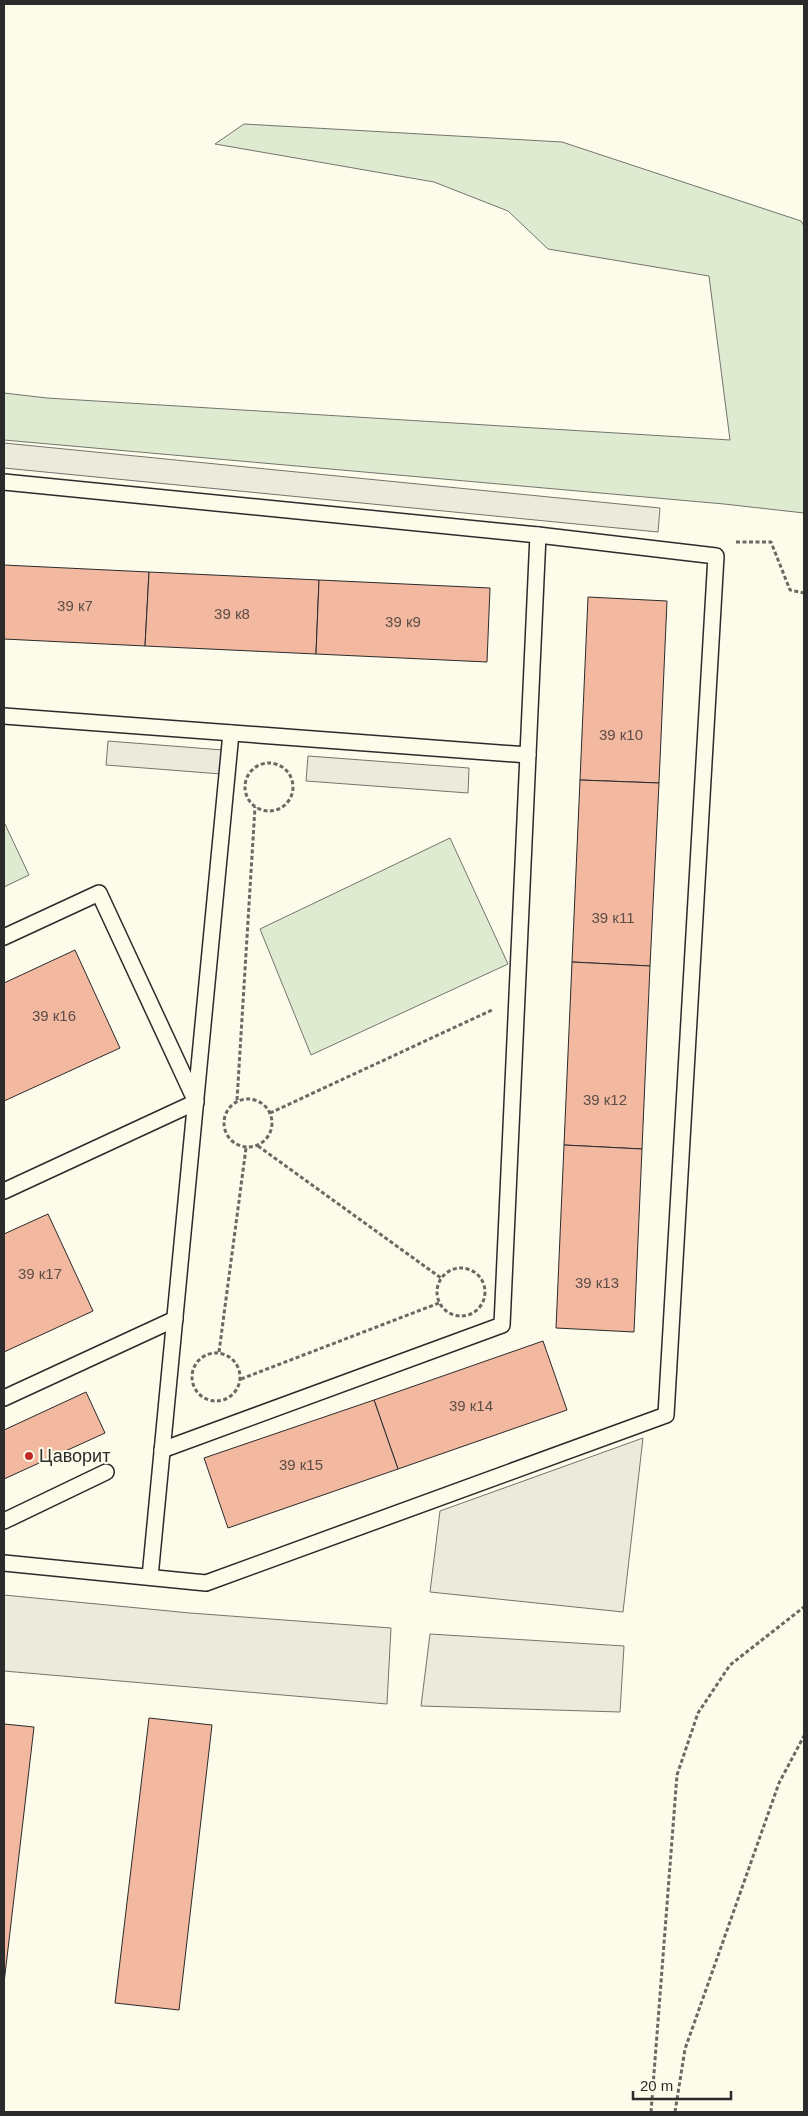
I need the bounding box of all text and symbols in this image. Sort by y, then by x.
house number: 39 к7 [57,597,93,614]
house number: 39 к8 [214,605,250,622]
house number: 39 к9 [385,613,421,630]
house number: 39 к10 [599,726,643,743]
house number: 39 к11 [592,909,635,926]
house number: 39 к16 [32,1007,76,1024]
house number: 39 к12 [583,1091,627,1108]
house number: 39 к17 [18,1265,62,1282]
house number: 39 к13 [575,1274,619,1291]
house number: 39 к14 [449,1397,493,1414]
place label: Цаворит [39,1446,110,1466]
marker: Цаворит [23,1450,35,1462]
house number: 39 к15 [279,1456,323,1473]
scale bar [633,2068,730,2100]
text: 20 m [640,2077,673,2094]

